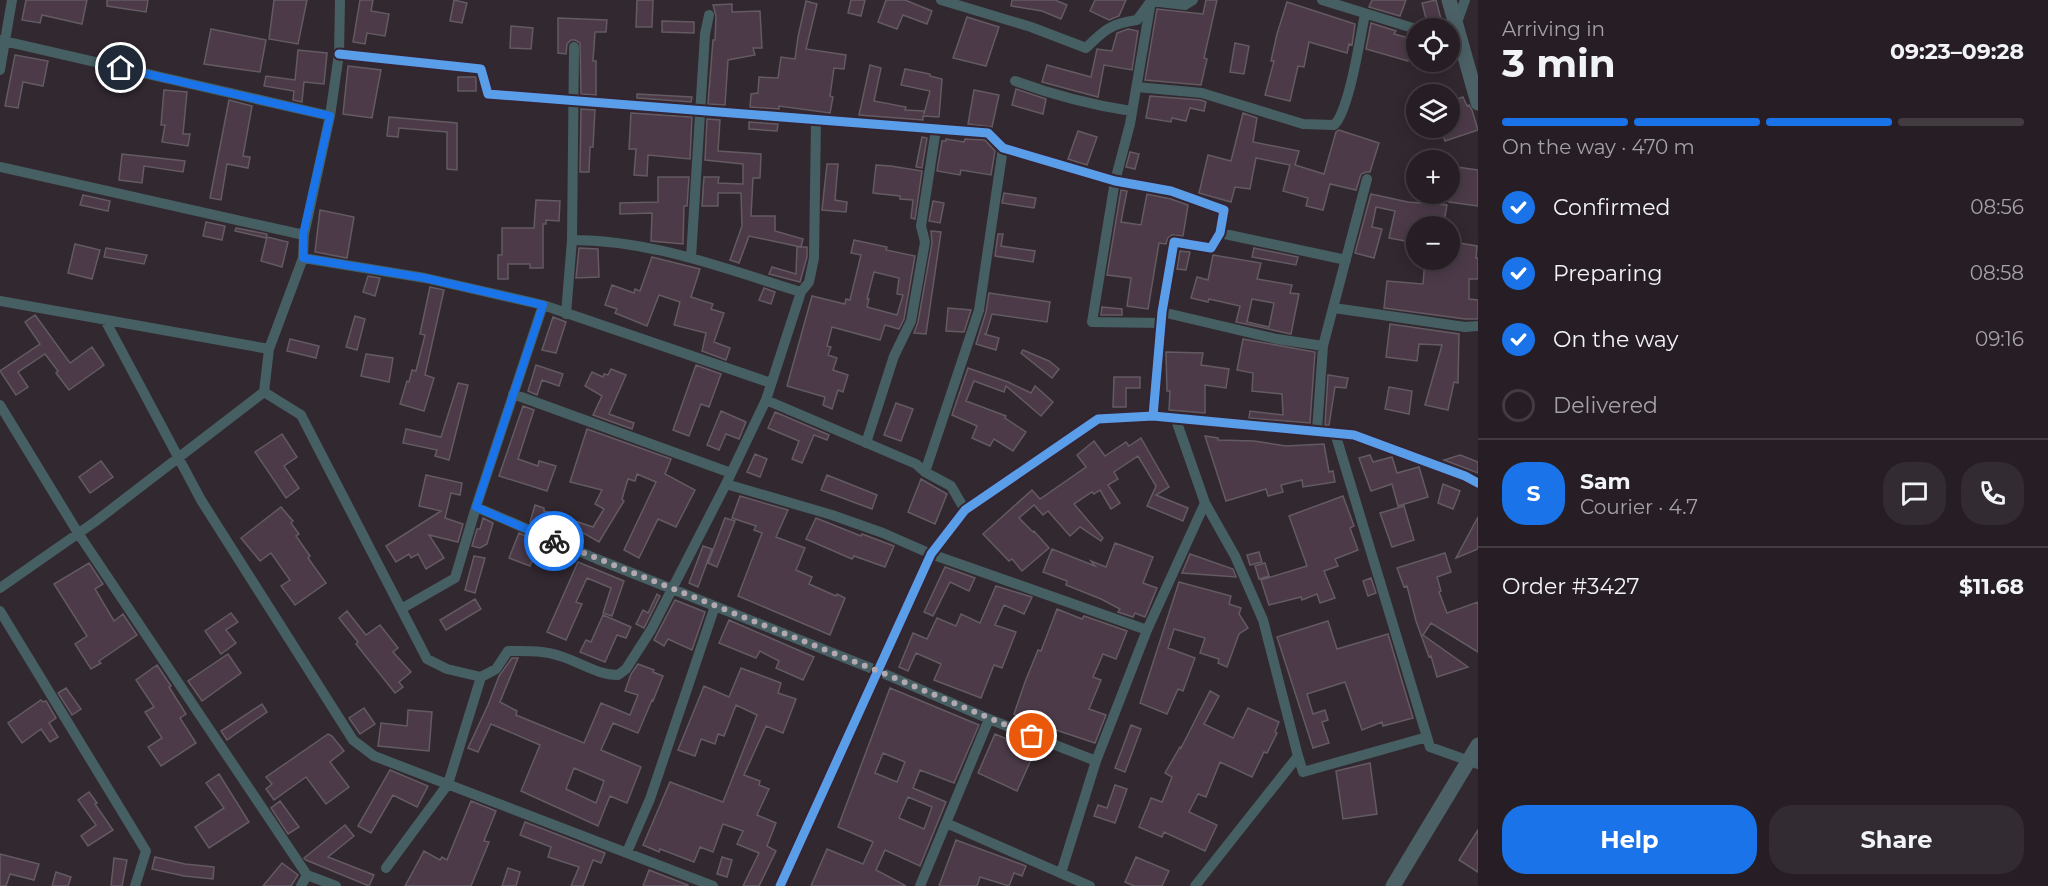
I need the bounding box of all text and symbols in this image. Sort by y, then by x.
text: Arriving in [1502,17,1605,41]
map controls [1406,18,1460,270]
button: locate [1406,18,1460,72]
text: 09:23–09:28 [1890,38,2024,65]
text: 3 min [1502,39,1616,87]
pin [95,42,146,93]
icon: home [104,51,137,84]
button: layers [1406,84,1460,138]
text: On the way · 470 m [1502,135,1695,159]
button: + [1406,150,1460,204]
icon: check [1502,191,1535,224]
text: Confirmed [1553,194,1670,221]
text: 08:56 [1970,195,2024,219]
button: − [1406,216,1460,270]
icon: check [1502,257,1535,290]
text: Preparing [1553,260,1662,287]
text: 08:58 [1970,261,2024,285]
icon: check [1502,323,1535,356]
text: On the way [1553,326,1678,353]
text: 09:16 [1975,327,2024,351]
text: Delivered [1553,392,1658,419]
button: chat [1883,462,1946,525]
button: phone [1961,462,2024,525]
text: Sam [1580,468,1631,495]
text: S [1526,480,1541,507]
text: Courier · 4.7 [1580,495,1698,519]
courier [524,511,584,571]
icon: bike [538,525,571,558]
text: Order #3427 [1502,573,1639,600]
text: $11.68 [1959,573,2024,600]
pin [1006,710,1057,761]
icon: bag [1015,719,1048,752]
button: Help [1502,805,1757,874]
button: Share [1769,805,2024,874]

